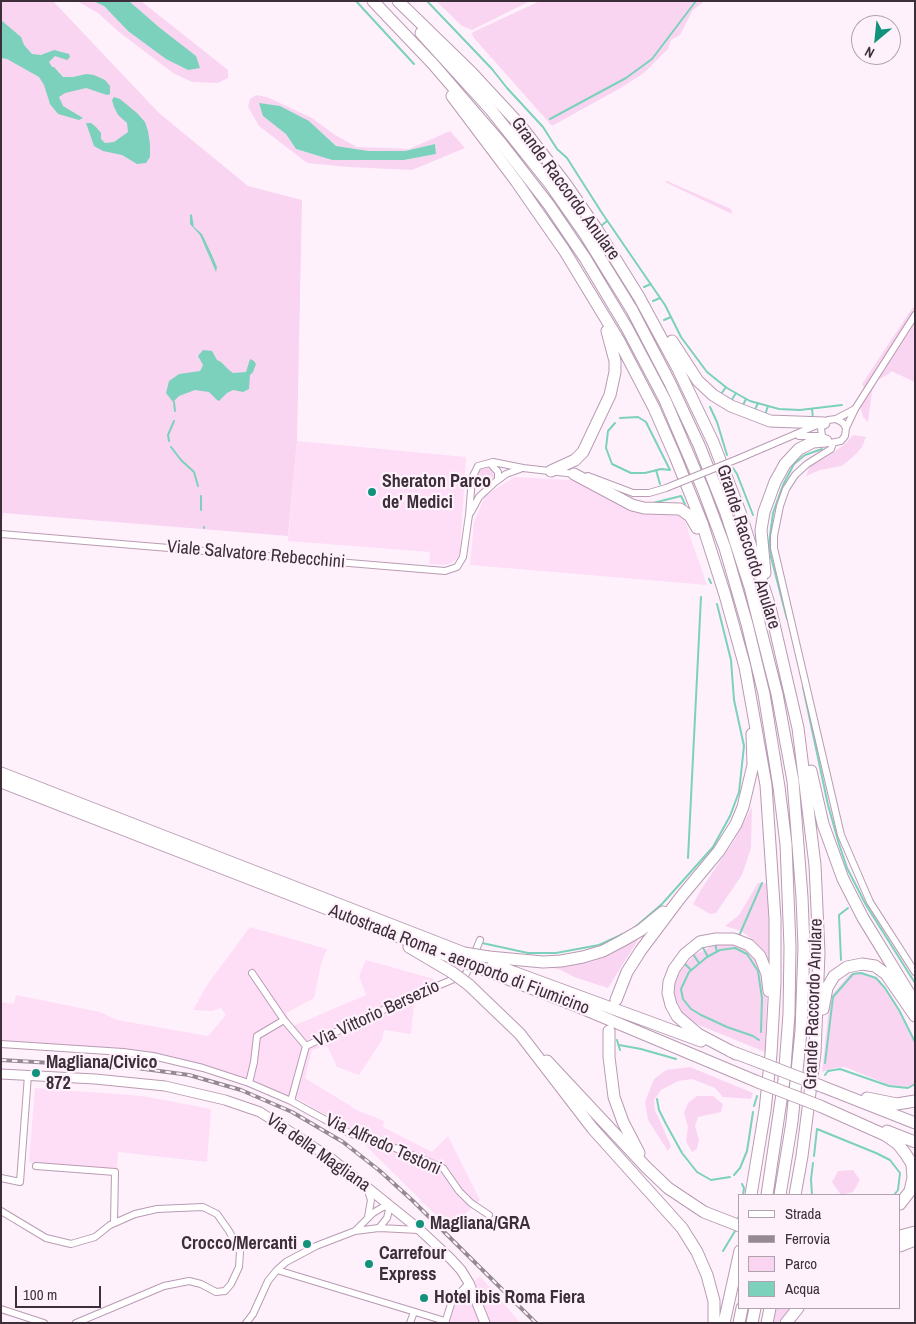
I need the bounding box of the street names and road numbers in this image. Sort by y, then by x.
street label: Grande Raccordo Anulare [506,113,624,265]
street label: Grande Raccordo Anulare [711,462,785,632]
street label: Viale Salvatore Rebecchini [166,536,346,574]
street label: Autostrada Roma - aeroporto di Fiumicino [326,900,592,1020]
street label: Grande Raccordo Anulare [800,918,828,1090]
street label: Via Vittorio Bersezio [311,976,443,1052]
street label: Via della Magliana [262,1109,374,1197]
street label: Via Alfredo Testoni [322,1110,444,1180]

